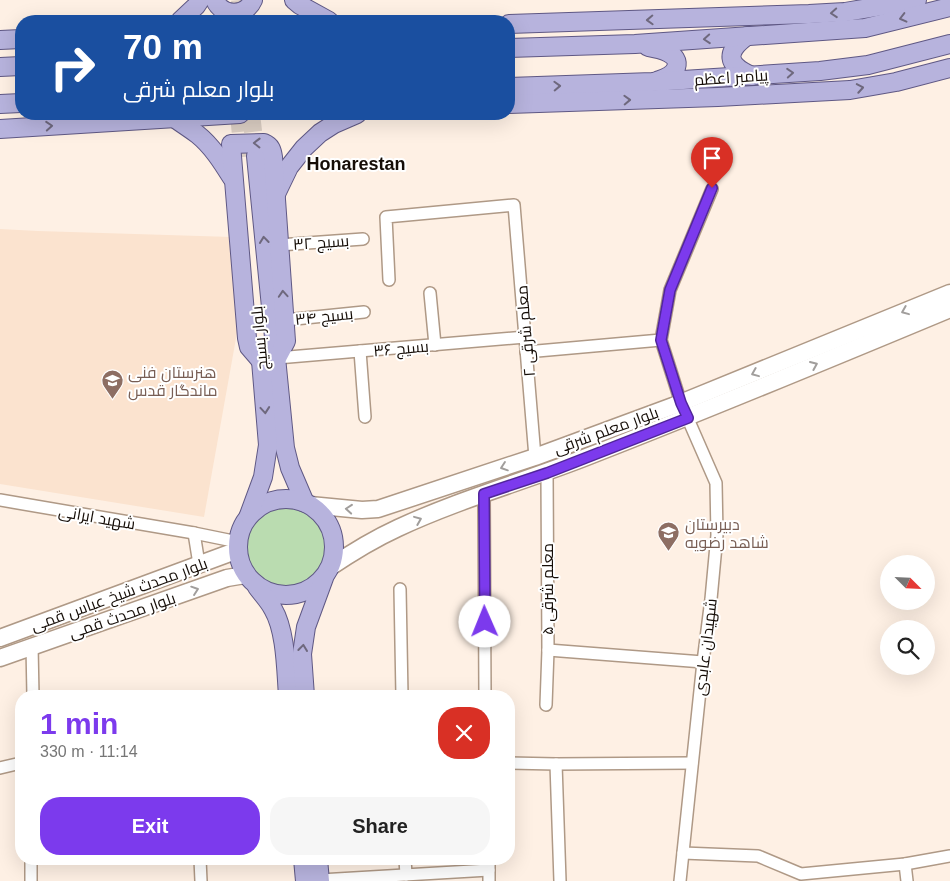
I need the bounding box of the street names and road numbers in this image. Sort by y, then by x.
street label: پیامبر اعظم [693,66,770,92]
street label: بسیج ۳۲ [292,232,350,256]
street label: معلم شرقی ۲ [513,284,541,377]
street label: بلوار بسیج [248,305,274,371]
street label: بسیج ۳۴ [294,305,354,331]
street label: بسیج ۳۶ [373,338,430,362]
street label: بلوار معلم شرقی [551,404,662,460]
street label: شهید ایرانی [57,502,137,535]
street label: معلم شرقی ۵ [539,543,559,635]
street label: بلوار محدث شیخ عباس قمی [29,555,211,637]
street label: بلوار محدث قمی [67,589,178,644]
street label: شهیدان عابدی [691,597,722,697]

